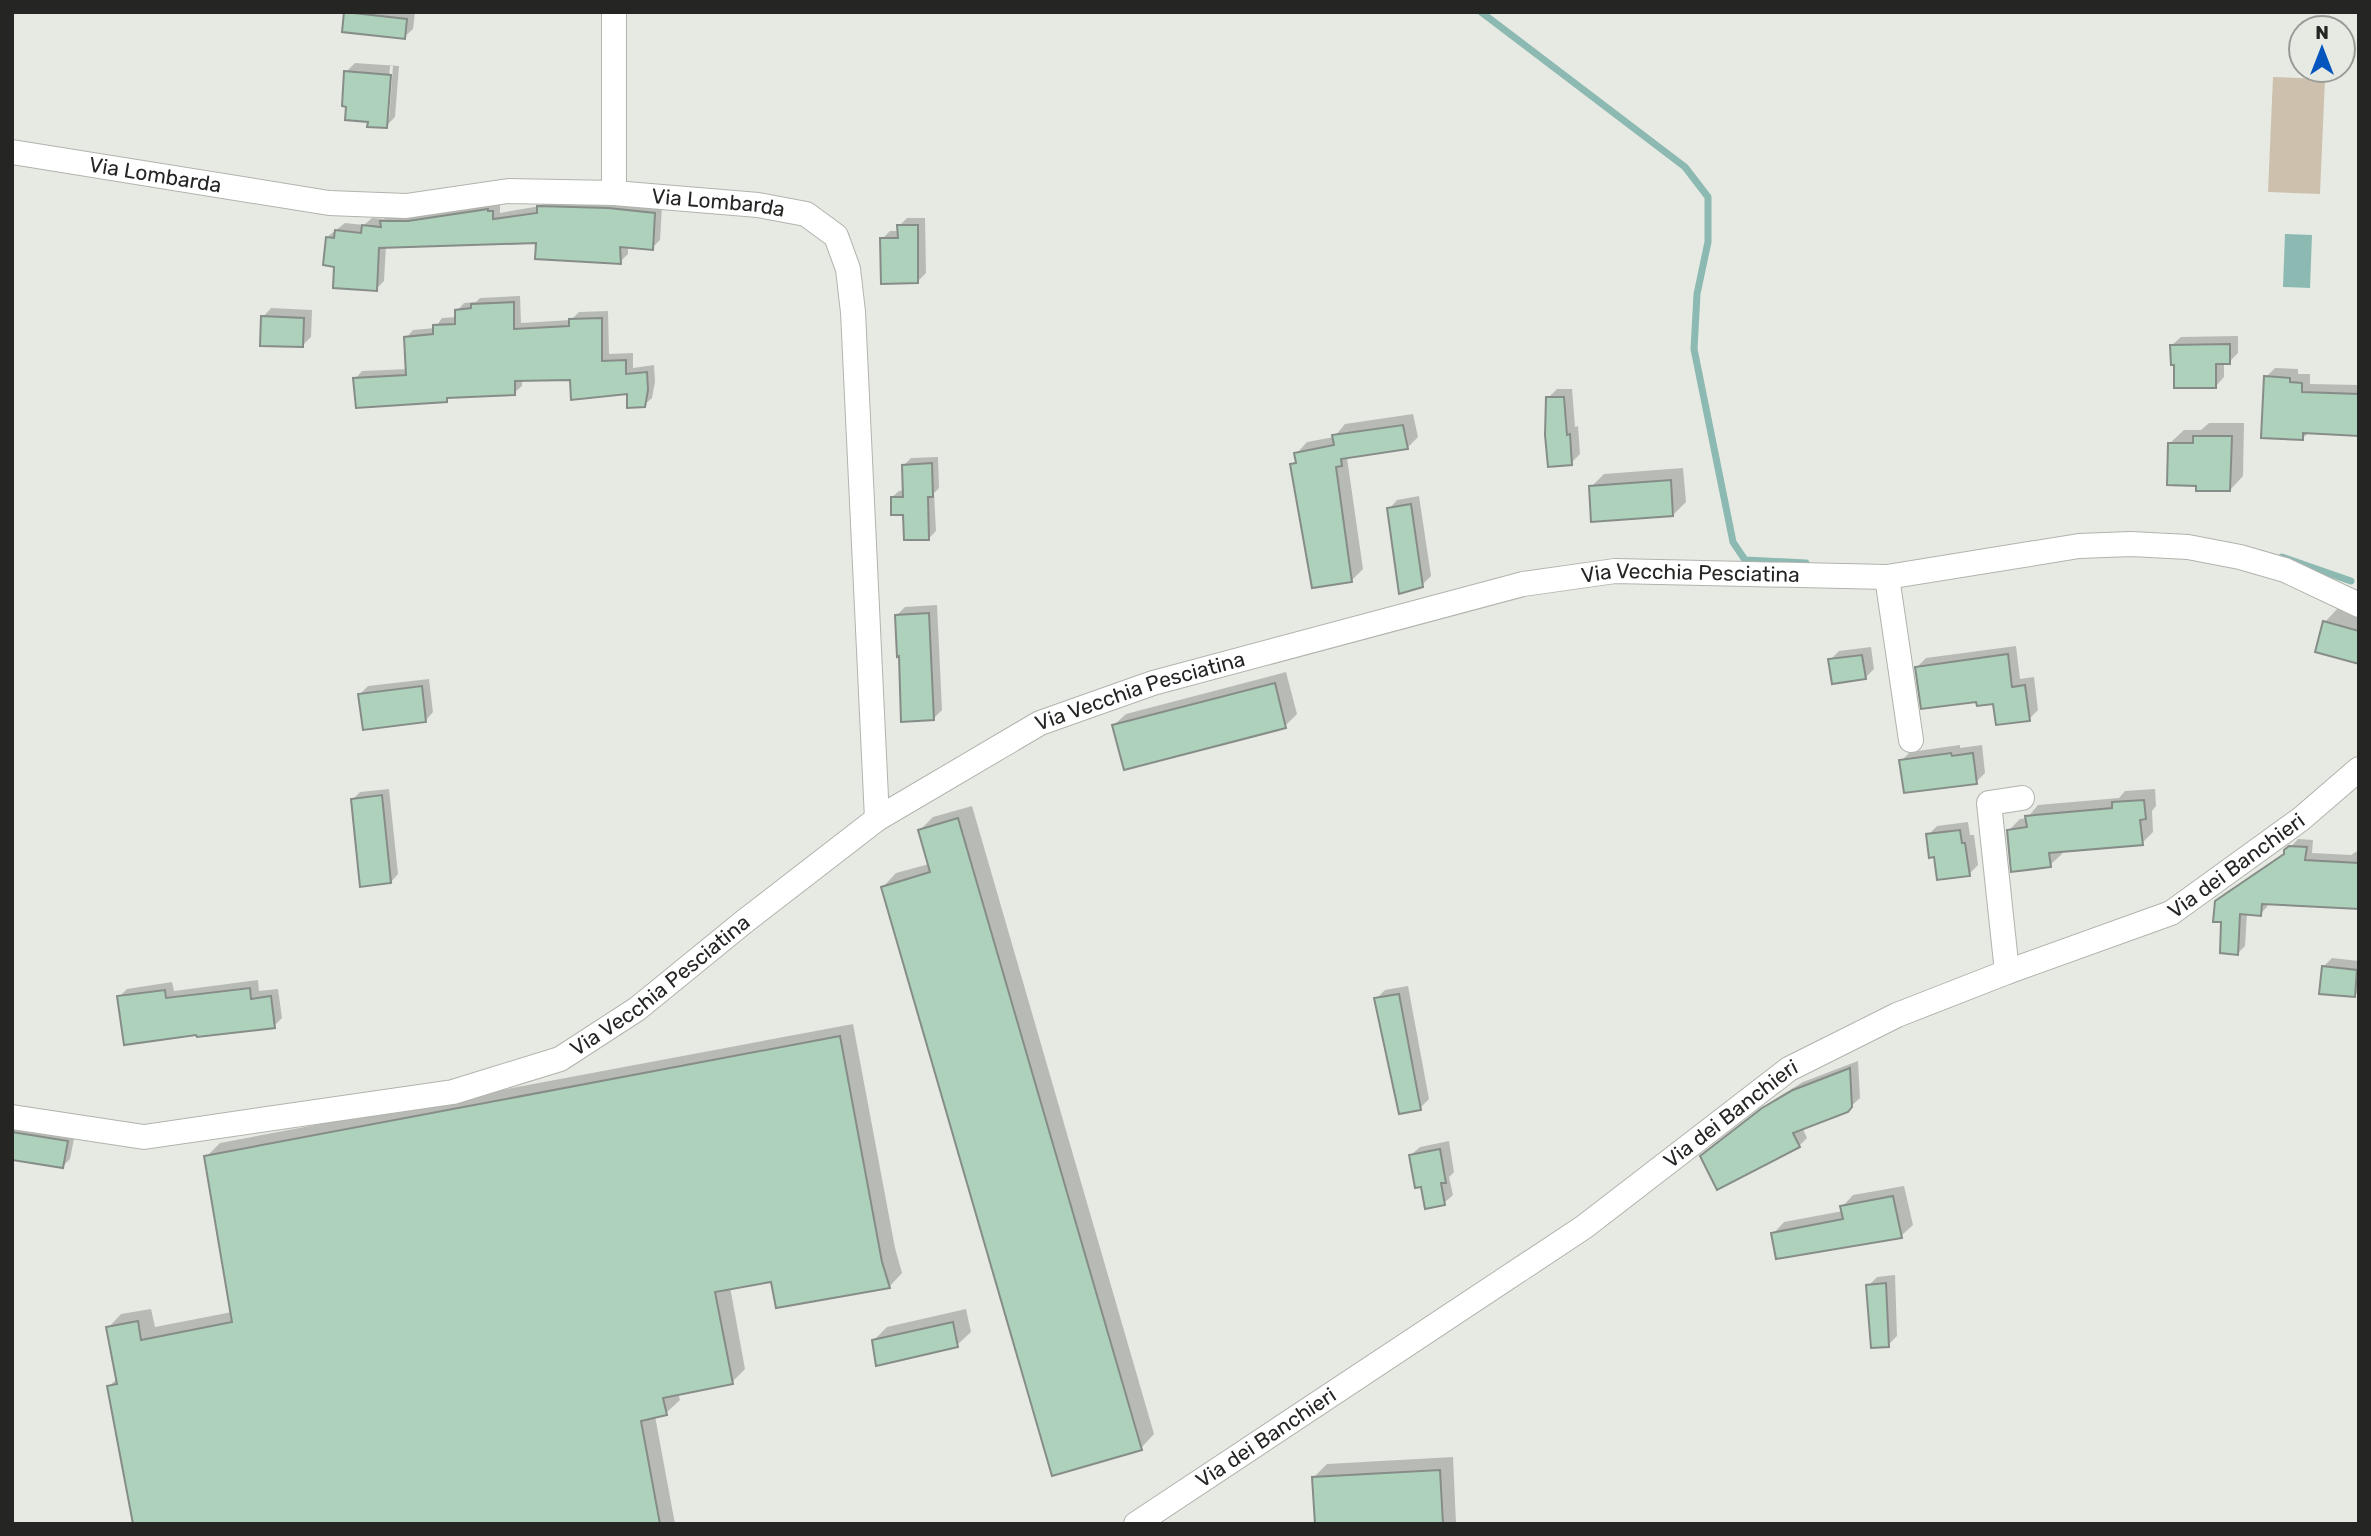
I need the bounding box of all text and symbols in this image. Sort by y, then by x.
north arrow [2287,14,2357,84]
text: N [2315,21,2329,44]
street label: Via Lombarda [87,152,223,198]
street label: Via Lombarda [651,183,787,222]
street label: Via Vecchia Pesciatina [1579,558,1800,588]
street label: Via Vecchia Pesciatina [1032,646,1248,736]
street label: Via dei Banchieri [2163,808,2309,923]
street label: Via Vecchia Pesciatina [565,909,755,1061]
street label: Via dei Banchieri [1659,1054,1802,1173]
street label: Via dei Banchieri [1191,1382,1340,1493]

